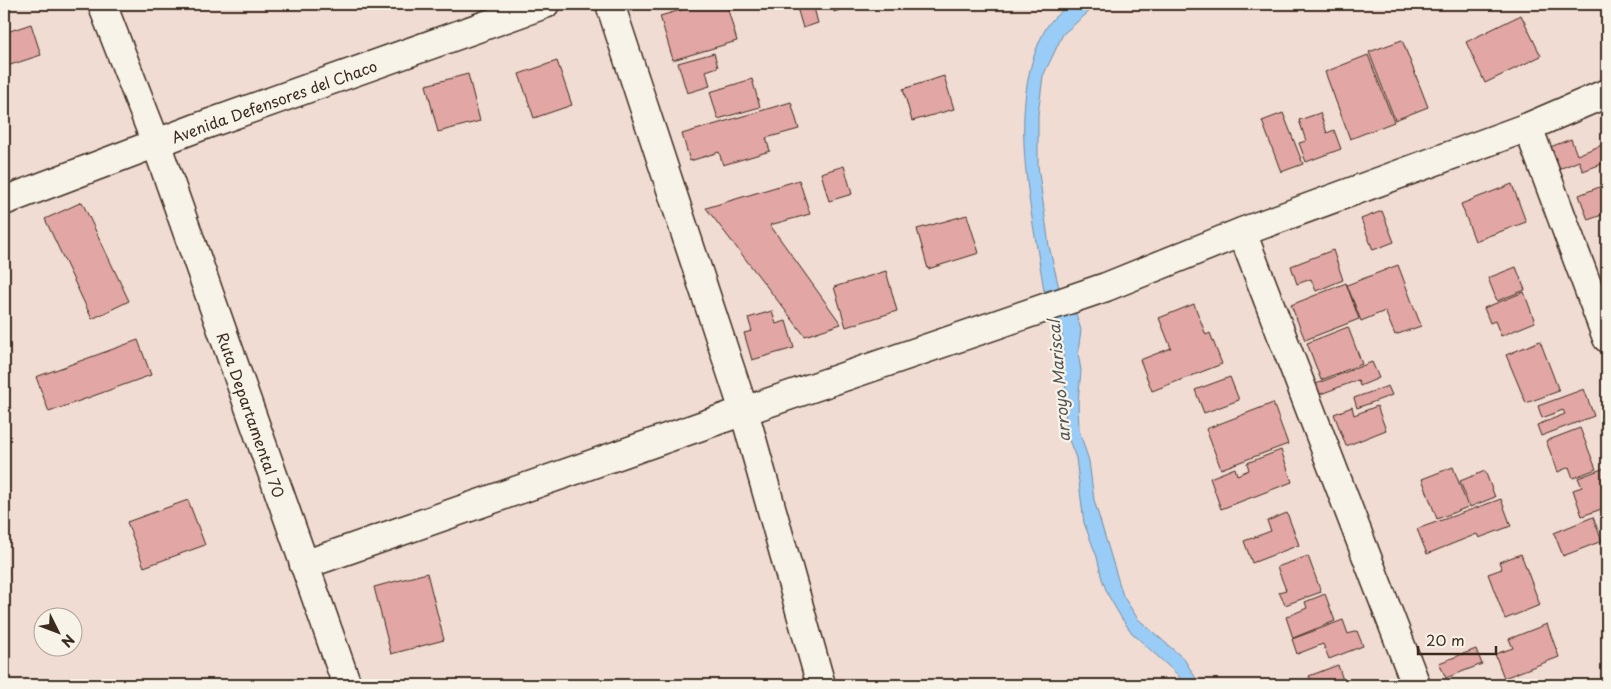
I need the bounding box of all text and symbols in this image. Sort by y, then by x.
street label: Avenida Defensores del Chaco [168,53,380,148]
water label: arroyo Mariscal [1040,317,1075,443]
street label: Ruta Departamental 70 [212,329,291,500]
north arrow [32,606,82,656]
scale bar [1418,624,1496,656]
text: 20 m [1426,628,1465,651]
text: N [57,630,80,652]

